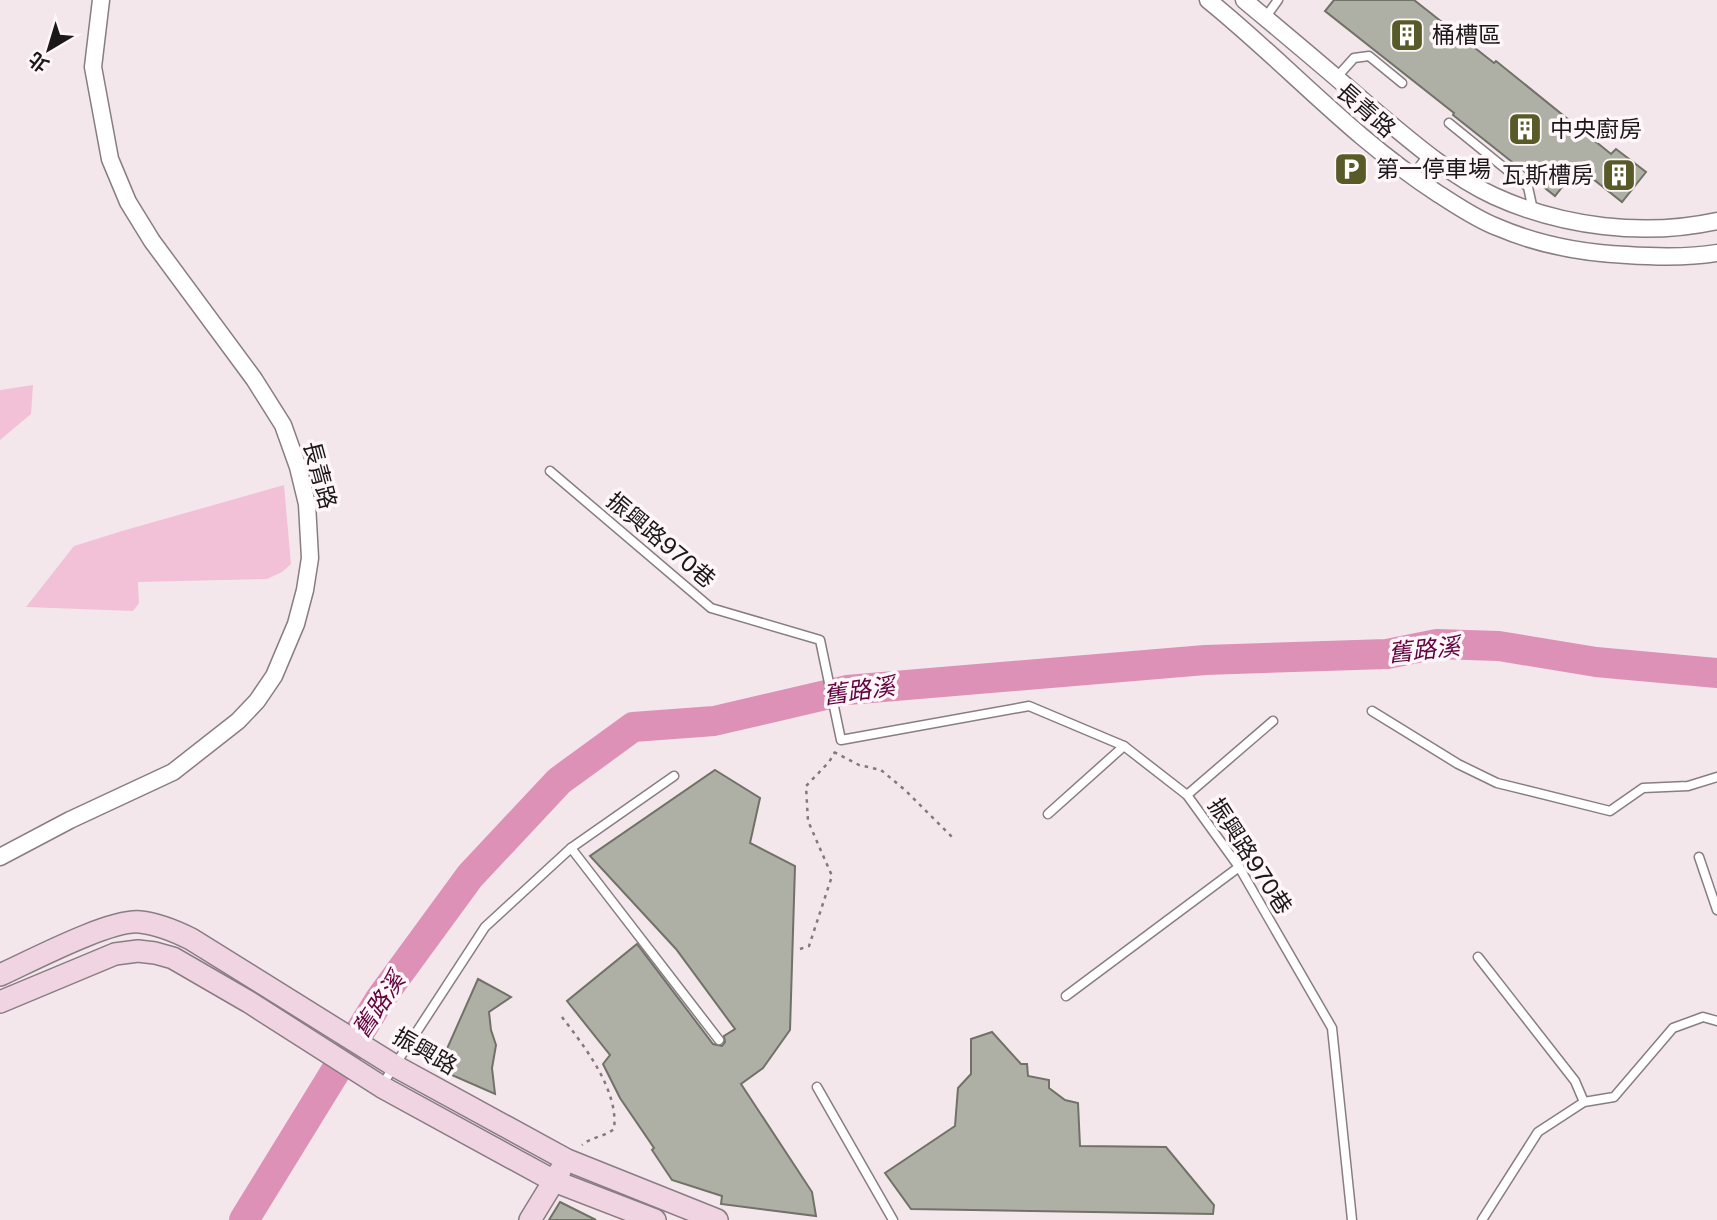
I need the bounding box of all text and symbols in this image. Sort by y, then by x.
north arrow [14,14,84,84]
building icon: 桶槽區 [1388,16,1426,54]
place label: 桶槽區 [1432,21,1501,48]
text: 北 [24,48,53,77]
street label: 長青路 [1331,77,1401,142]
building icon: 中央廚房 [1506,110,1544,148]
place label: 中央廚房 [1550,115,1642,142]
parking icon: 第一停車場 [1332,150,1370,188]
place label: 第一停車場 [1376,155,1491,182]
building icon: 瓦斯槽房 [1600,156,1638,194]
place label: 瓦斯槽房 [1502,161,1594,188]
street label: 長青路 [299,438,342,512]
street label: 振興路970巷 [602,486,721,593]
water label: 舊路溪 [1387,631,1464,667]
water label: 舊路溪 [821,671,899,709]
street label: 振興路970巷 [1203,792,1298,919]
water label: 舊路溪 [346,964,412,1042]
street label: 振興路 [389,1022,462,1080]

